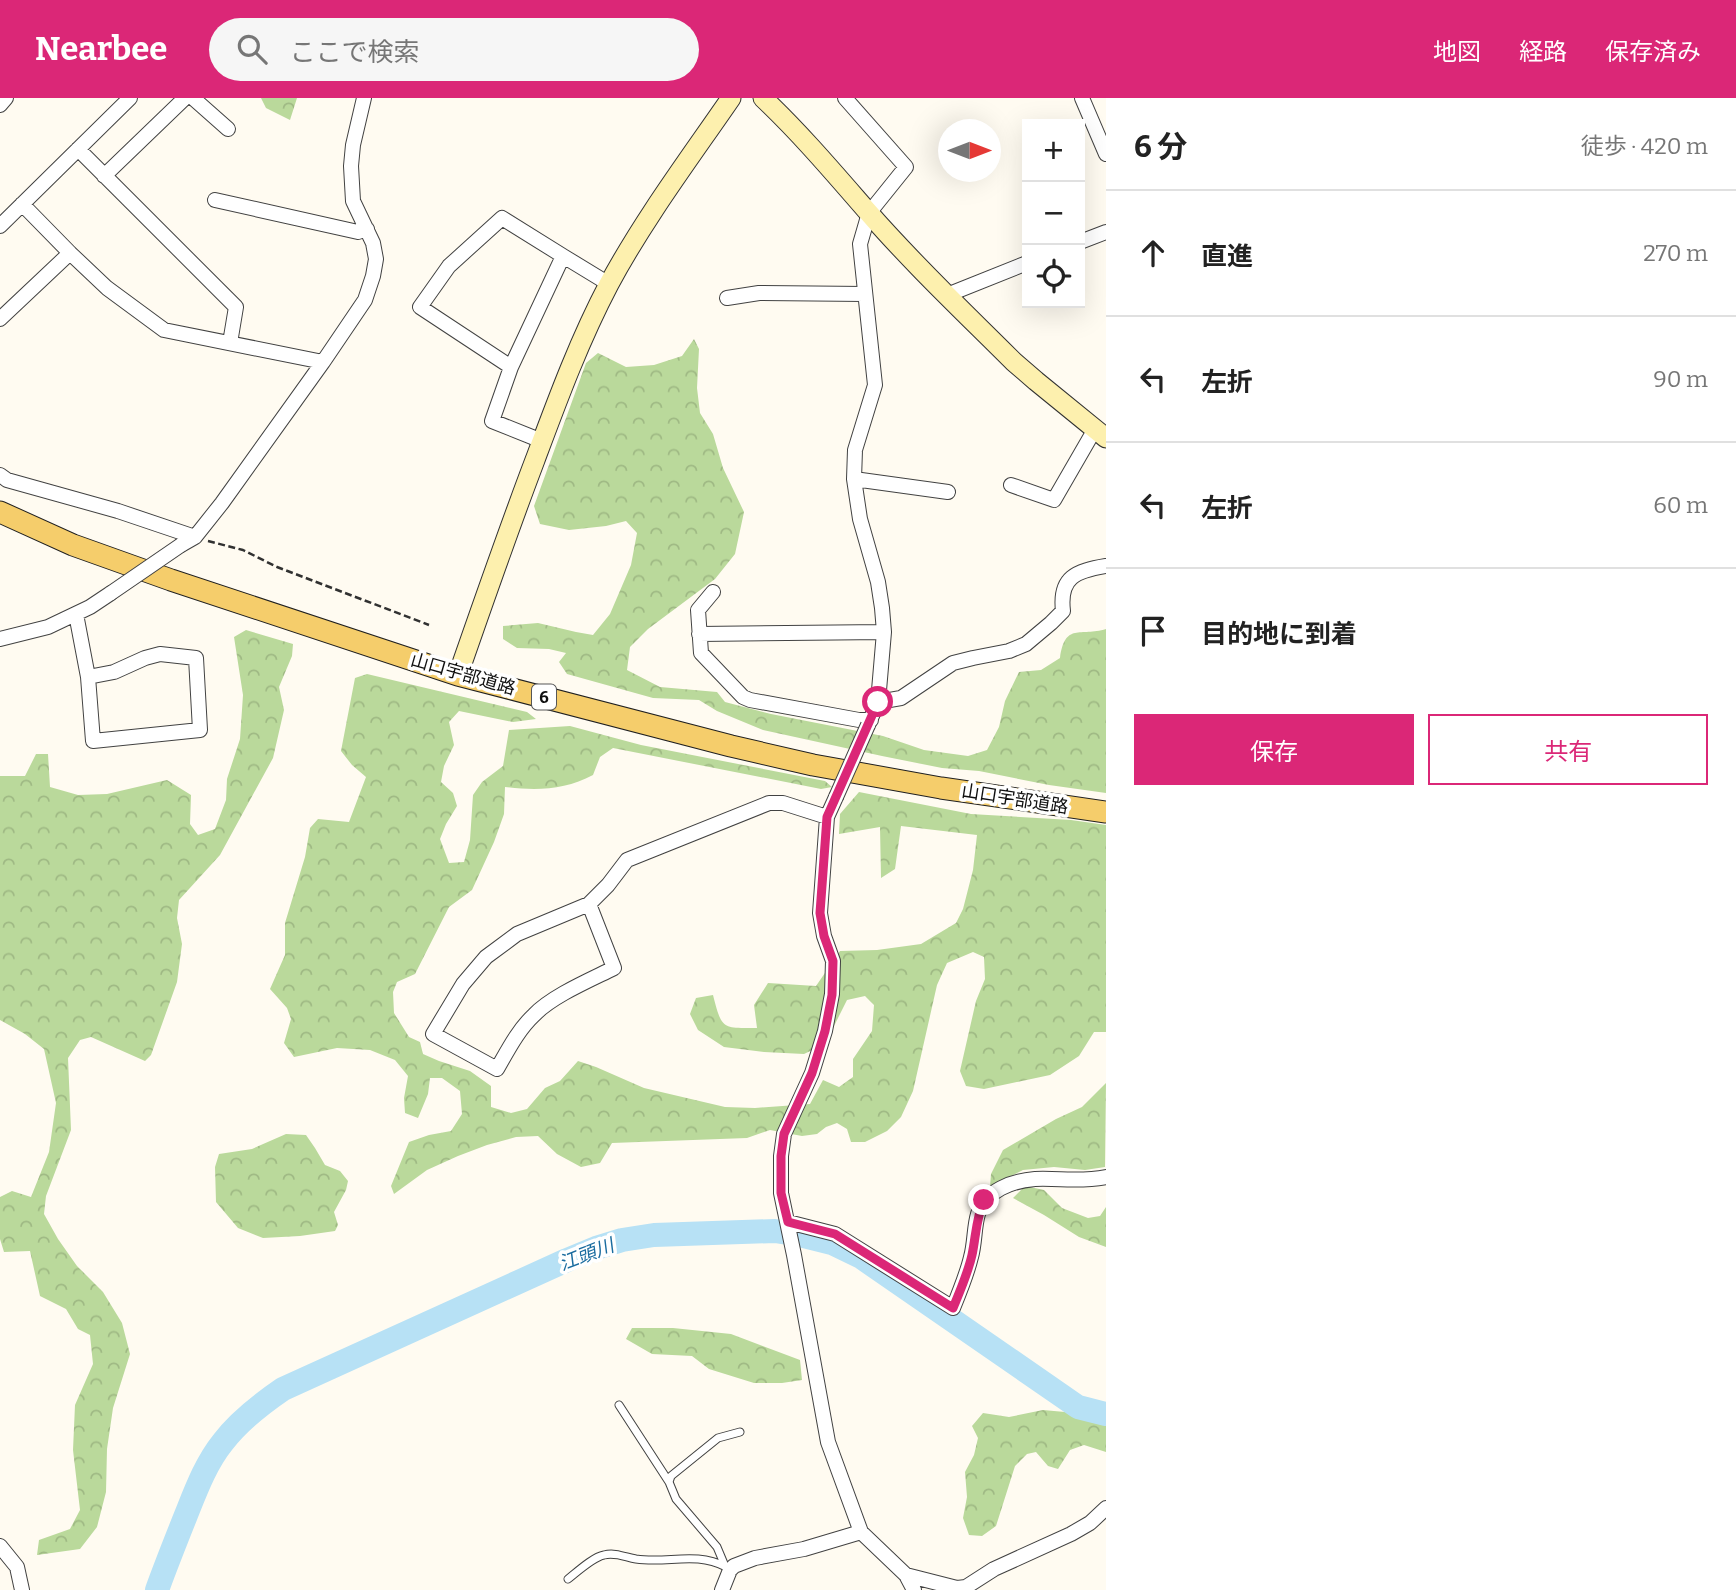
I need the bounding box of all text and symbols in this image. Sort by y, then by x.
search box [209,18,699,81]
text: Nearbee [35,29,167,69]
icon: search [233,30,271,68]
text: ここで検索 [289,37,419,68]
text: 地図 [1433,38,1481,66]
text: 経路 [1519,38,1567,66]
text: 保存済み [1605,38,1701,66]
north arrow [938,119,1001,182]
map controls [1022,119,1085,308]
button: + [1022,119,1085,182]
text: 6 分 [1134,129,1187,165]
text: 徒歩 · 420 m [1581,132,1708,160]
button: − [1022,182,1085,245]
icon: ahead [1134,234,1172,272]
text: 270 m [1643,239,1708,267]
text: 直進 [1201,241,1253,272]
button: locate [1022,245,1085,308]
icon: left [1134,360,1172,398]
text: 90 m [1653,365,1708,393]
text: 左折 [1201,367,1253,398]
icon: left [1134,486,1172,524]
text: 60 m [1653,491,1708,519]
text: 左折 [1201,493,1253,524]
icon: arrive [1134,612,1172,650]
text: 目的地に到着 [1201,619,1357,650]
street label: 山口宇部道路 [408,649,518,699]
road number: 6 [532,684,556,710]
route start [862,686,893,717]
button: 保存 [1134,714,1414,785]
button: 共有 [1428,714,1708,785]
street label: 山口宇部道路 [960,780,1070,818]
route end [968,1184,999,1215]
water label: 江頭川 [555,1233,619,1275]

